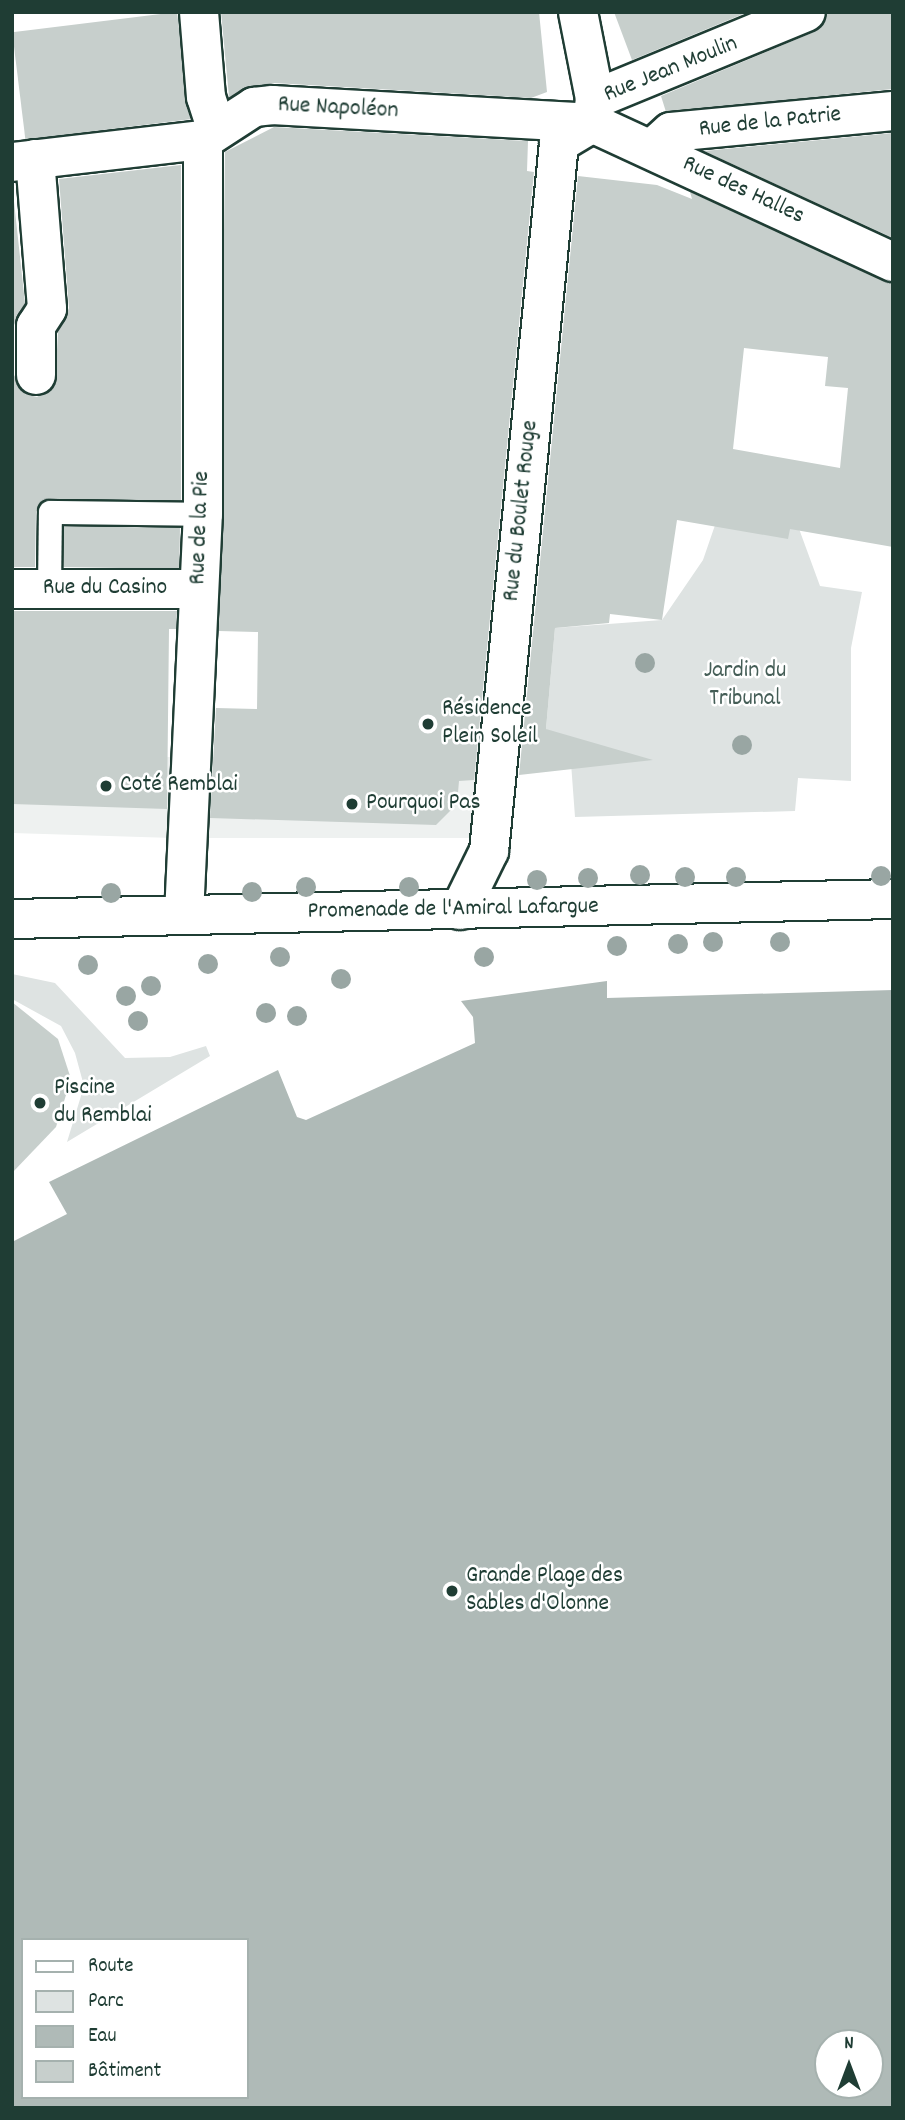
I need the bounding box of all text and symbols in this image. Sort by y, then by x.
street label: Rue Jean Moulin [600,30,742,110]
street label: Rue Napoléon [277,91,399,127]
street label: Rue de la Patrie [698,101,842,145]
street label: Rue des Halles [677,150,809,232]
street label: Rue du Boulet Rouge [498,419,546,603]
street label: Rue de la Pie [185,471,217,585]
street label: Rue du Casino [43,575,167,603]
park label: Jardin du Tribunal [704,658,786,714]
place label: Résidence Plein Soleil [442,696,538,752]
marker: Résidence Plein Soleil [420,716,436,732]
place label: Coté Remblai [120,772,238,800]
marker: Coté Remblai [98,778,114,794]
place label: Pourquoi Pas [366,790,481,818]
marker: Pourquoi Pas [344,796,360,812]
street label: Promenade de l'Amiral Lafargue [307,893,599,927]
place label: Piscine du Remblai [54,1075,152,1131]
marker: Piscine du Remblai [32,1095,48,1111]
place label: Grande Plage des Sables d'Olonne [466,1563,623,1619]
marker: Grande Plage des Sables d'Olonne [444,1583,460,1599]
legend [21,1938,248,2099]
text: Route [88,1952,134,1982]
text: Parc [88,1987,124,2017]
text: Eau [88,2022,116,2052]
north arrow [814,2029,884,2099]
text: N [844,2031,854,2058]
text: Bâtiment [88,2057,161,2087]

